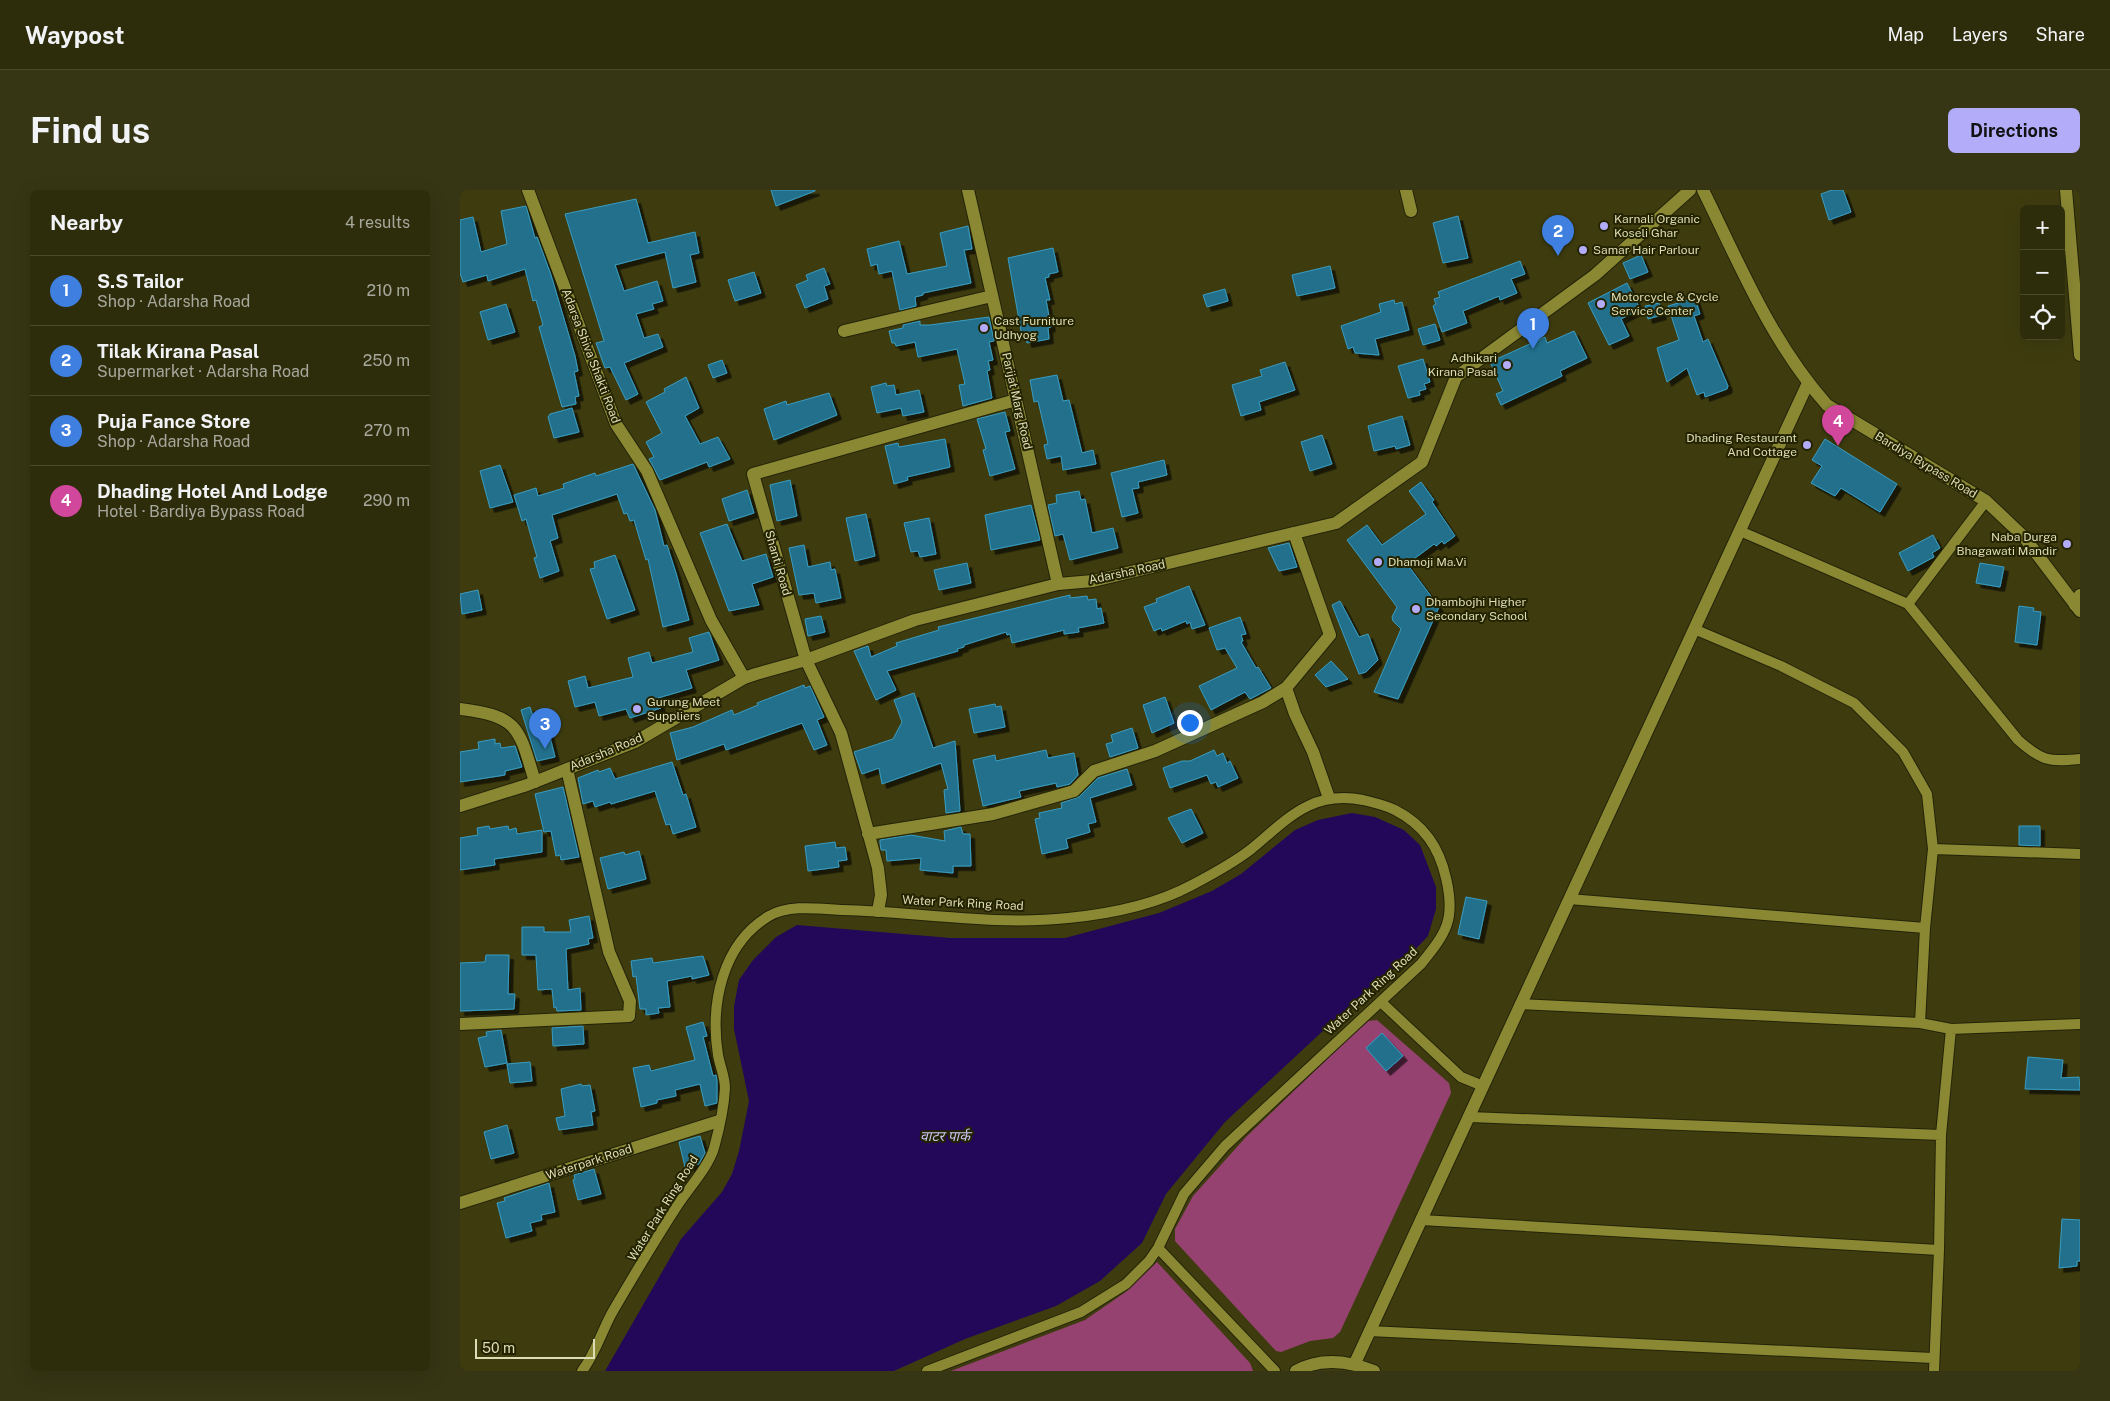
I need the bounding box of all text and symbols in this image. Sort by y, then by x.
text: Waypost [25,21,125,49]
text: Map [1888,24,1924,45]
text: Layers [1952,24,2008,45]
text: Share [2036,24,2085,45]
button: Directions [1948,108,2080,153]
text: Find us [30,110,150,151]
map controls [2020,205,2065,340]
button: + [2020,205,2065,250]
text: Nearby [50,210,123,235]
place label: Karnali Organic Koseli Ghar [1614,212,1700,240]
text: 4 results [345,213,410,232]
pin: 2 [1542,215,1574,256]
marker: Karnali Organic Koseli Ghar [1598,220,1610,232]
place label: Samar Hair Parlour [1593,243,1700,257]
marker: Samar Hair Parlour [1577,244,1589,256]
button: − [2020,250,2065,295]
text: S.S Tailor [97,270,184,292]
text: 1 [63,281,69,300]
text: 210 m [366,281,410,300]
street label: Adarsa Shiva Shakti Road [559,287,623,425]
place label: Motorcycle & Cycle Service Center [1611,290,1719,318]
text: Shop · Adarsha Road [97,292,250,311]
button: locate [2020,295,2065,340]
marker: Motorcycle & Cycle Service Center [1595,298,1607,310]
pin: 1 [1517,308,1549,349]
place label: Cast Furniture Udhyog [994,314,1074,342]
marker: Cast Furniture Udhyog [978,322,990,334]
text: Tilak Kirana Pasal [97,340,259,362]
text: 2 [61,351,71,370]
text: 250 m [363,351,410,370]
street label: Parijat Marg Road [999,351,1035,451]
place label: Adhikari Kirana Pasal [1428,351,1497,379]
marker: Adhikari Kirana Pasal [1501,359,1513,371]
text: Supermarket · Adarsha Road [97,362,309,381]
pin: 4 [1822,405,1854,446]
text: Puja Fance Store [97,410,250,432]
text: 3 [61,421,71,440]
text: 270 m [364,421,410,440]
street label: Bardiya Bypass Road [1872,429,1980,501]
place label: Dhading Restaurant And Cottage [1686,431,1797,459]
text: Shop · Adarsha Road [97,432,250,451]
marker: Dhading Restaurant And Cottage [1801,439,1813,451]
text: Dhading Hotel And Lodge [97,480,328,502]
text: 4 [61,491,71,510]
text: 290 m [363,491,410,510]
text: Hotel · Bardiya Bypass Road [97,502,305,521]
street label: Shanti Road [762,529,794,597]
place label: Naba Durga Bhagawati Mandir [1956,530,2057,558]
marker: Naba Durga Bhagawati Mandir [2061,538,2073,550]
place label: Dhamoji Ma.Vi [1388,555,1467,569]
marker: Dhamoji Ma.Vi [1372,556,1384,568]
street label: Adarsha Road [1088,557,1166,587]
place label: Dhambojhi Higher Secondary School [1426,595,1528,623]
marker: Dhambojhi Higher Secondary School [1410,603,1422,615]
place label: Gurung Meet Suppliers [647,695,721,723]
marker: Gurung Meet Suppliers [631,703,643,715]
pin: 3 [529,708,561,749]
your location [1177,710,1203,736]
street label: Adarsha Road [567,730,645,774]
street label: Water Park Ring Road [902,893,1024,913]
street label: Water Park Ring Road [1322,944,1420,1038]
water label: वाटर पार्क [920,1128,973,1144]
street label: Waterpark Road [544,1141,634,1183]
street label: Water Park Ring Road [625,1153,701,1263]
scale bar [475,1336,595,1359]
text: 50 m [482,1340,515,1356]

